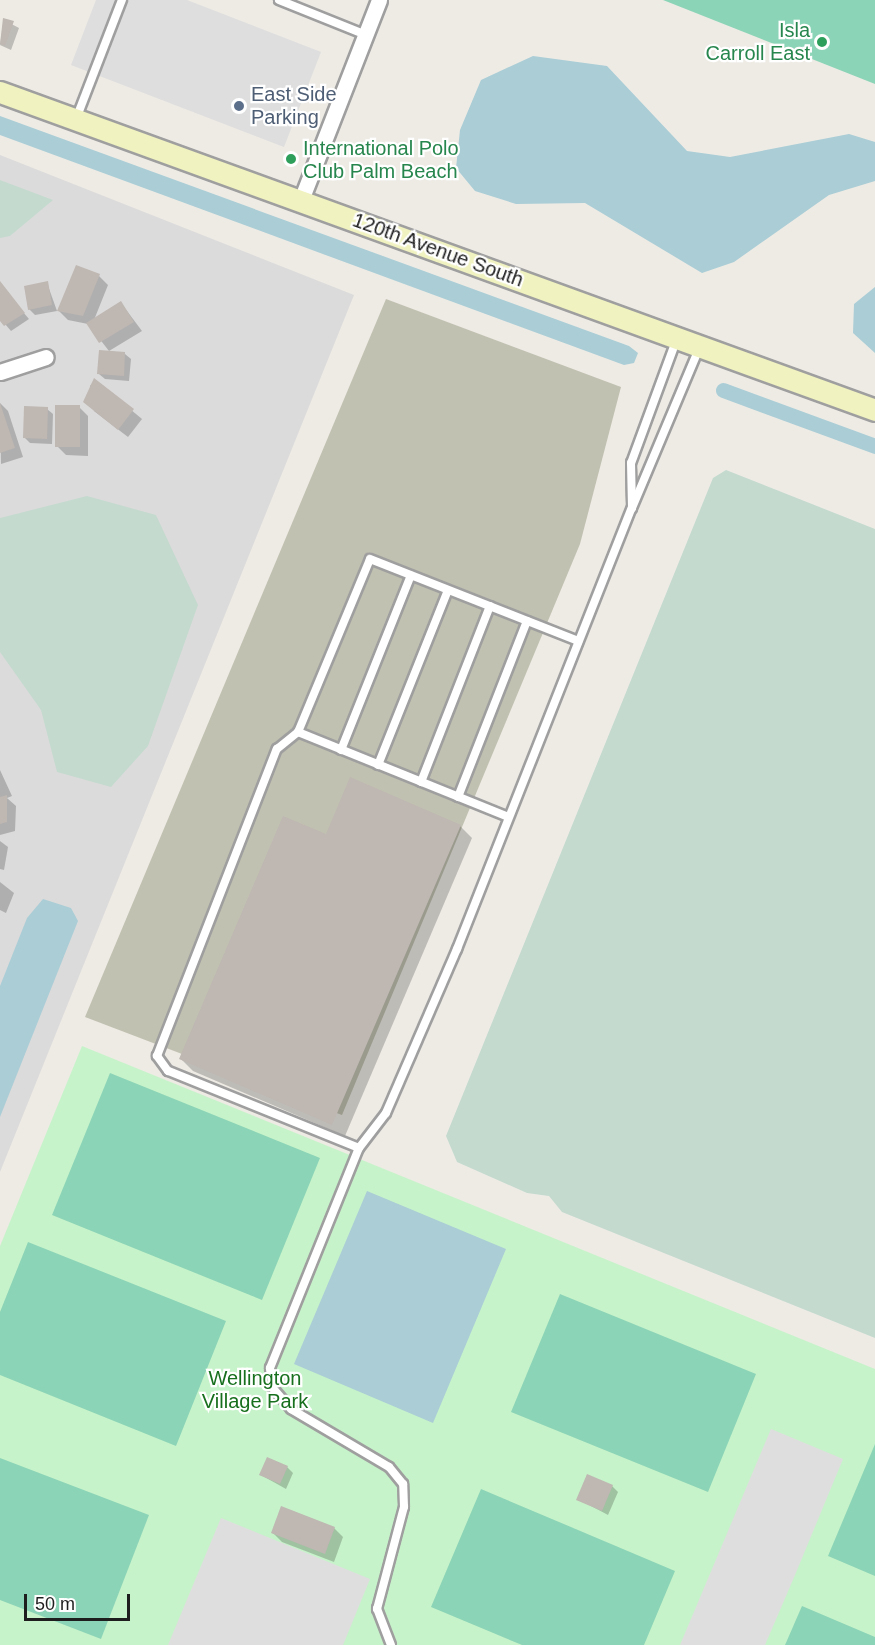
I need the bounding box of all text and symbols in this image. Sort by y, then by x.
place label: Isla Carroll East [706,19,810,66]
marker: Isla Carroll East [815,35,829,49]
place label: East Side Parking [251,83,337,130]
marker: East Side Parking [232,99,246,113]
place label: International Polo Club Palm Beach [303,136,459,183]
marker: International Polo Club Palm Beach [284,152,298,166]
street label: 120th Avenue South [349,208,527,292]
park label: Wellington Village Park [202,1367,308,1414]
scale bar [27,1582,134,1620]
text: 50 m [35,1594,75,1614]

